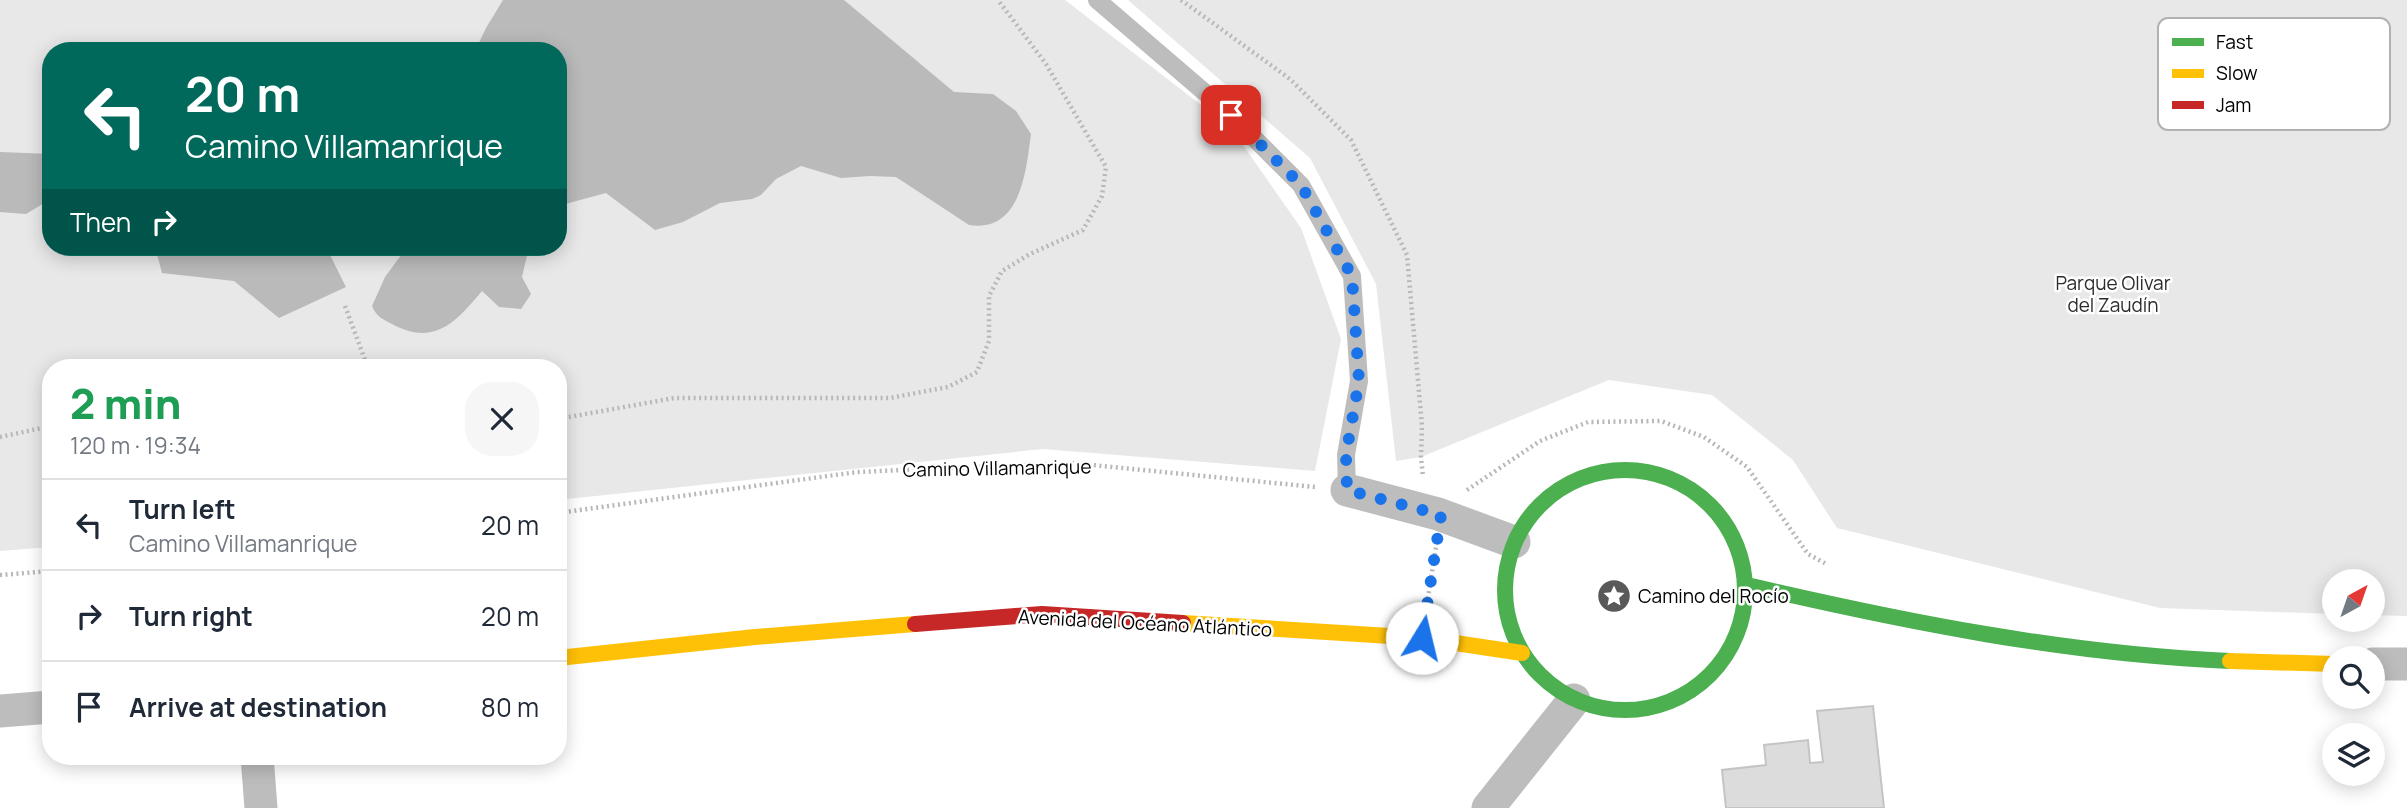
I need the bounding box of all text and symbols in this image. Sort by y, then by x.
legend [2158,18,2390,130]
text: Fast [2216,29,2253,55]
text: 20 m [185,60,300,127]
text: Slow [2216,60,2258,86]
icon: left [70,70,161,161]
pin [1201,85,1261,145]
text: Jam [2216,92,2251,118]
icon: arrive [1212,96,1250,134]
text: Camino Villamanrique [185,124,503,168]
icon: right [145,203,183,241]
text: Then [70,204,131,240]
park label: Parque Olivar del Zaudín [2056,270,2171,318]
text: 2 min [70,374,181,432]
button: close [465,382,539,456]
text: 120 m · 19:34 [70,429,201,461]
street label: Camino Villamanrique [902,453,1092,483]
text: Turn left [129,491,236,527]
icon: left [70,506,108,544]
text: 20 m [481,507,539,543]
text: Camino Villamanrique [129,527,358,559]
north arrow [2322,569,2385,632]
map controls [2322,569,2385,786]
place icon: Camino del Rocío [1595,577,1633,615]
place label: Camino del Rocío [1638,583,1789,609]
icon: right [70,597,108,635]
text: Turn right [129,598,253,634]
text: 20 m [481,598,539,634]
position arrow [1385,601,1459,675]
street label: Avenida del Océano Atlántico [1017,603,1273,643]
button: search [2322,646,2385,709]
icon: arrive [70,688,108,726]
text: Arrive at destination [129,689,387,725]
text: 80 m [481,689,539,725]
button: layers [2322,723,2385,786]

